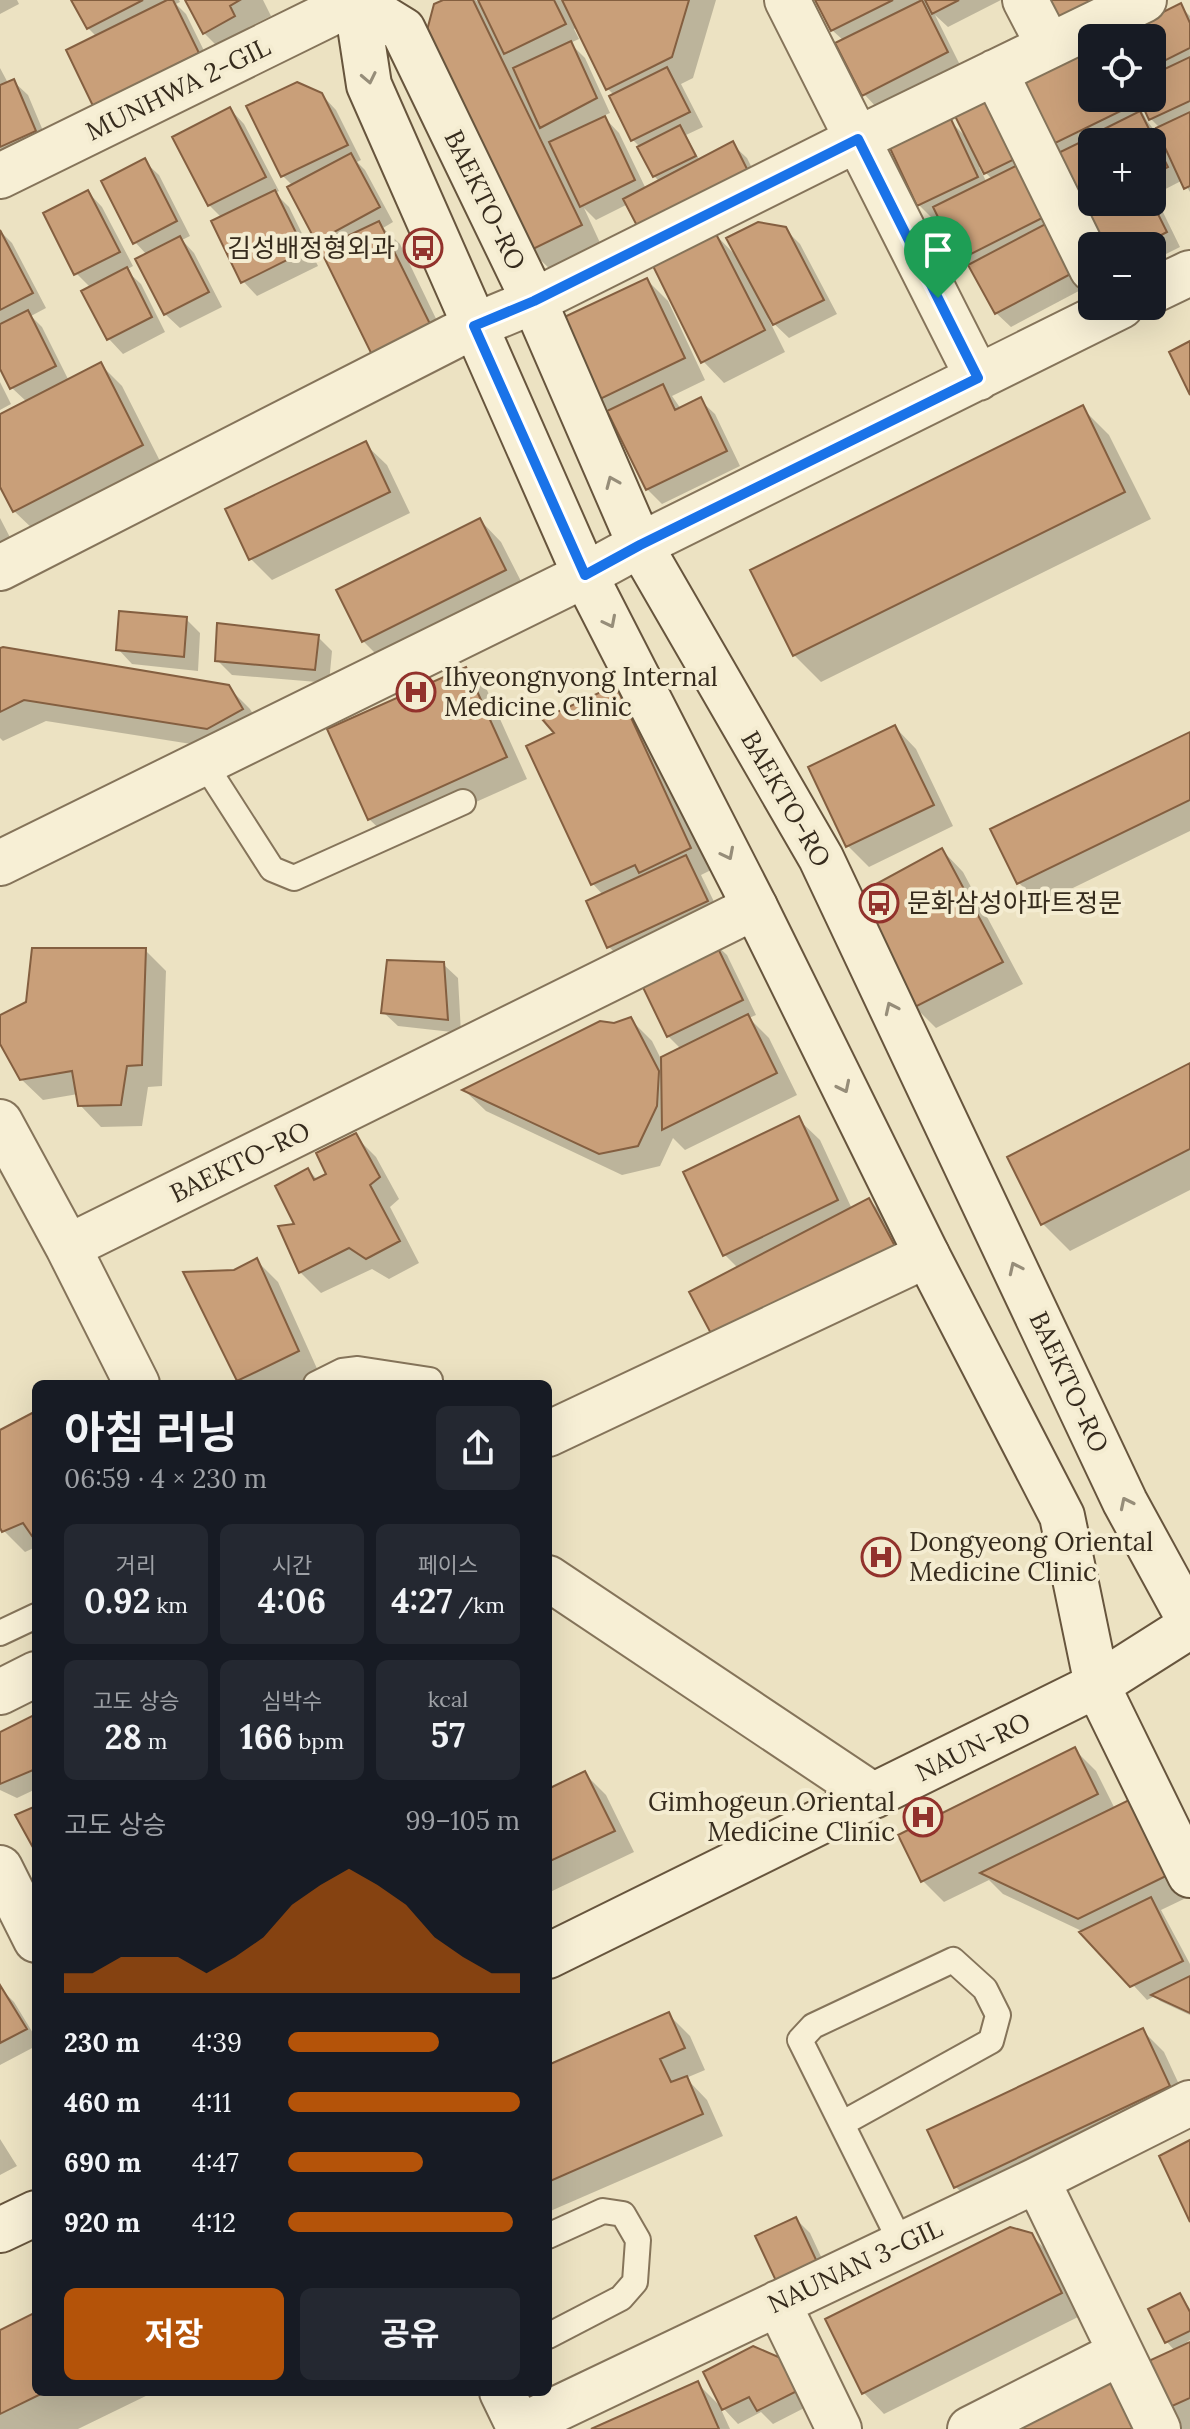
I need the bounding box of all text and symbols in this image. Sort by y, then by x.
map controls [1078,24,1166,320]
button: locate [1078,24,1166,112]
street label: MUNHWA 2-GIL [80,30,275,147]
one-way arrow [360,70,377,84]
street label: BAEKTO-RO [437,124,534,275]
button: + [1078,128,1166,216]
pin [904,216,972,298]
bus stop icon: 김성배정형외과 [402,227,444,269]
icon: arrive [916,228,960,272]
place label: 김성배정형외과 [228,231,395,264]
button: − [1078,232,1166,320]
one-way arrow [606,476,622,490]
one-way arrow [600,614,616,629]
place label: Ihyeongnyong Internal Medicine Clinic [444,660,718,723]
hospital icon: Ihyeongnyong Internal Medicine Clinic [395,671,437,713]
street label: BAEKTO-RO [734,725,839,873]
one-way arrow [719,845,734,860]
bus stop icon: 문화삼성아파트정문 [858,882,900,924]
place label: 문화삼성아파트정문 [907,886,1122,919]
one-way arrow [885,1001,901,1016]
one-way arrow [834,1078,850,1093]
street label: BAEKTO-RO [164,1113,315,1210]
one-way arrow [1009,1262,1025,1276]
street label: BAEKTO-RO [1022,1306,1116,1457]
text: 아침 러닝 [64,1404,238,1460]
button: share [436,1406,520,1490]
text: 06:59 · 4 × 230 m [64,1462,267,1495]
one-way arrow [1120,1497,1136,1511]
place label: Dongyeong Oriental Medicine Clinic [909,1525,1153,1588]
hospital icon: Dongyeong Oriental Medicine Clinic [860,1536,902,1578]
text: 거리 [116,1551,156,1579]
text: 시간 [272,1551,312,1579]
text: 페이스 [418,1551,478,1579]
text: 0.92 [84,1579,151,1622]
text: 4:06 [258,1579,326,1622]
text: 4:27 [391,1579,452,1622]
text: km [151,1591,188,1619]
text: /km [452,1591,505,1619]
text: kcal [428,1685,468,1713]
text: 고도 상승 [93,1687,179,1715]
text: 심박수 [262,1687,322,1715]
street label: NAUN-RO [910,1705,1036,1789]
text: 57 [431,1713,465,1756]
text: 28 [104,1715,142,1758]
text: 166 [240,1715,293,1758]
text: m [142,1727,168,1755]
text: bpm [293,1727,344,1755]
place label: Gimhogeun Oriental Medicine Clinic [648,1785,895,1848]
hospital icon: Gimhogeun Oriental Medicine Clinic [902,1796,944,1838]
text: 99–105 m [405,1804,520,1837]
text: 고도 상승 [64,1808,167,1841]
text: 230 m [64,2026,140,2059]
text: 4:39 [192,2026,242,2059]
text: 460 m [64,2086,140,2119]
text: 4:11 [192,2086,232,2119]
text: 690 m [64,2146,141,2179]
text: 4:47 [192,2146,239,2179]
text: 920 m [64,2206,140,2239]
text: 4:12 [192,2206,236,2239]
street label: NAUNAN 3-GIL [762,2211,947,2320]
button: 저장 [64,2288,284,2380]
button: 공유 [300,2288,520,2380]

